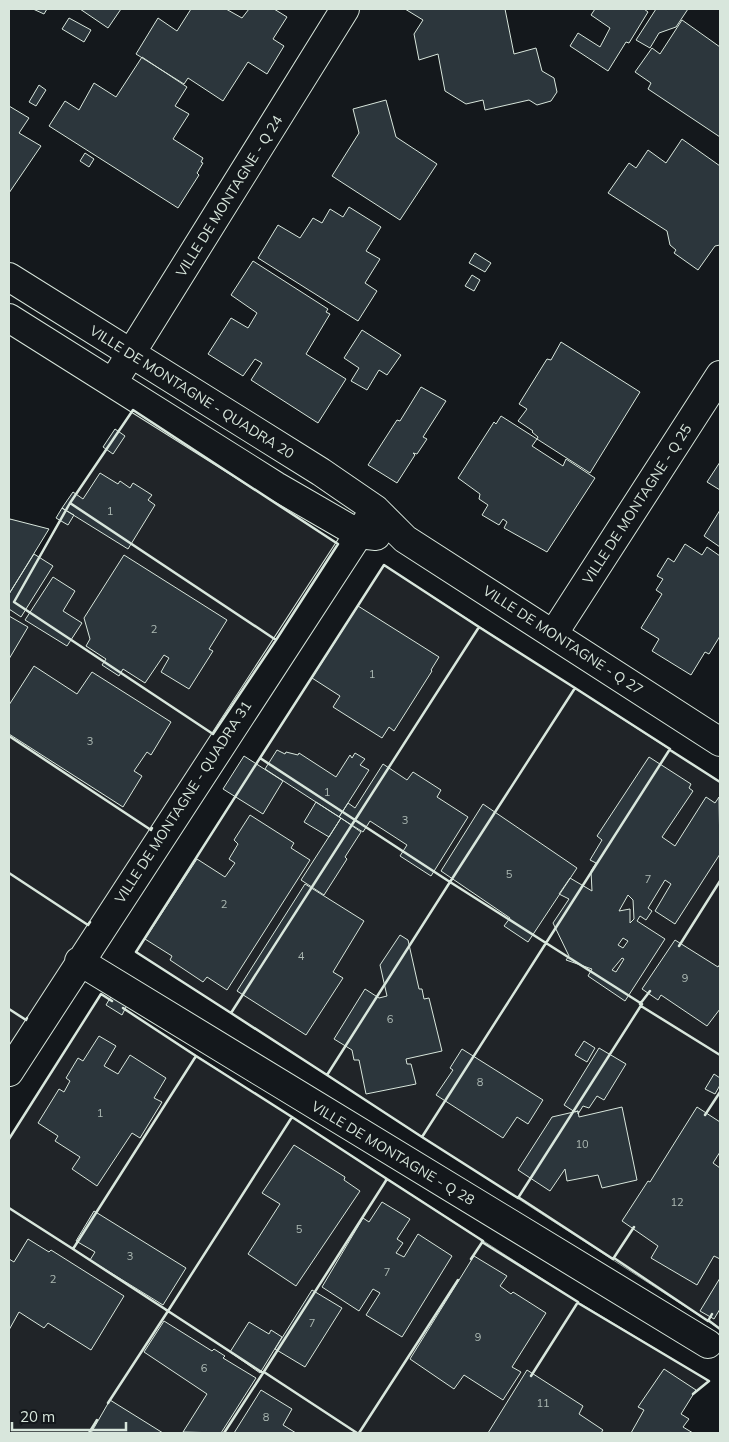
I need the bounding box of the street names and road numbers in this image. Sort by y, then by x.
street label: VILLE DE MONTAGNE - Q 24 [172,111,287,280]
street label: VILLE DE MONTAGNE - QUADRA 20 [86,321,298,463]
street label: VILLE DE MONTAGNE - Q 25 [578,421,696,587]
street label: VILLE DE MONTAGNE - Q 27 [480,581,646,699]
street label: VILLE DE MONTAGNE - QUADRA 31 [111,697,255,907]
street label: VILLE DE MONTAGNE - Q 28 [308,1097,478,1209]

